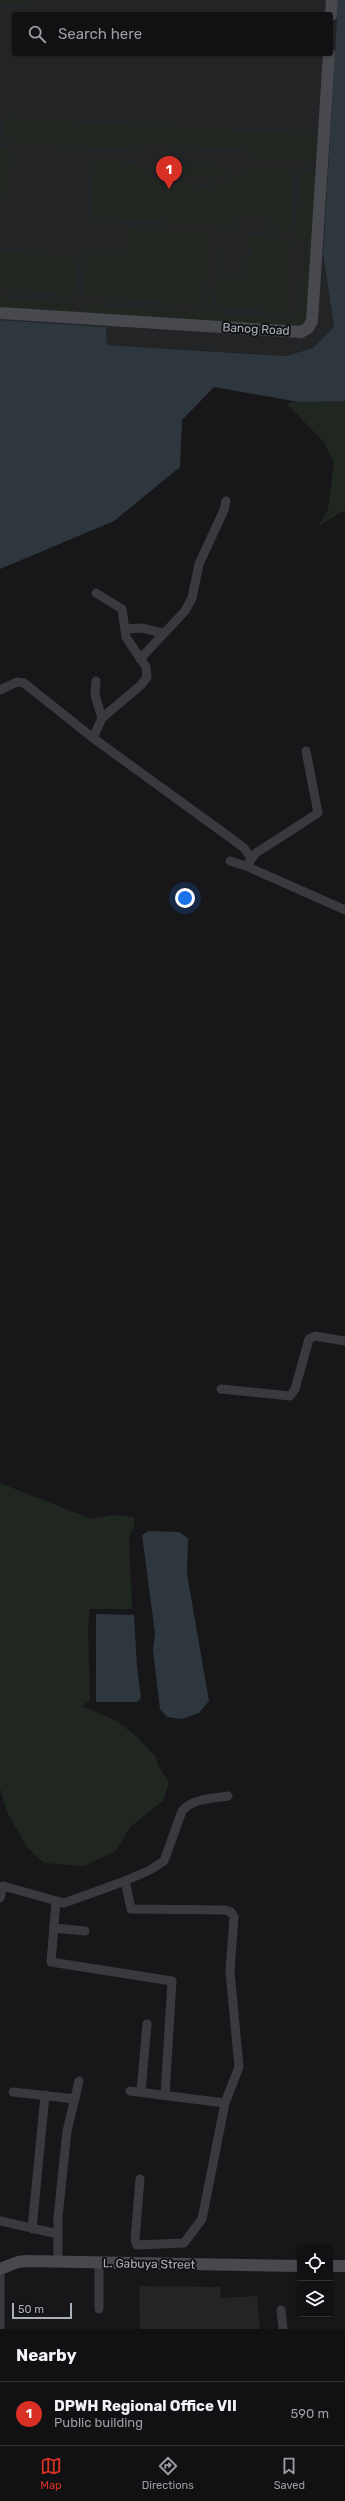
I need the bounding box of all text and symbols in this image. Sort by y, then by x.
search box [12,12,333,56]
icon: search [26,23,48,45]
text: Search here [58,25,142,43]
pin: 1 [156,156,182,189]
street label: Banog Road [222,320,290,338]
your location [175,888,195,908]
map controls [297,2245,333,2317]
button: locate [297,2245,333,2281]
street label: L. Gabuya Street [103,2256,196,2272]
button: layers [297,2281,333,2317]
scale bar [12,2301,72,2320]
text: 50 m [18,2303,44,2316]
text: Nearby [16,2345,77,2365]
text: DPWH Regional Office VII [54,2397,237,2415]
text: 1 [26,2406,32,2421]
text: 590 m [291,2406,329,2421]
text: Public building [54,2415,143,2430]
tab: Map [40,2455,62,2492]
tab: Directions [142,2455,194,2492]
tab: Saved [274,2455,305,2492]

